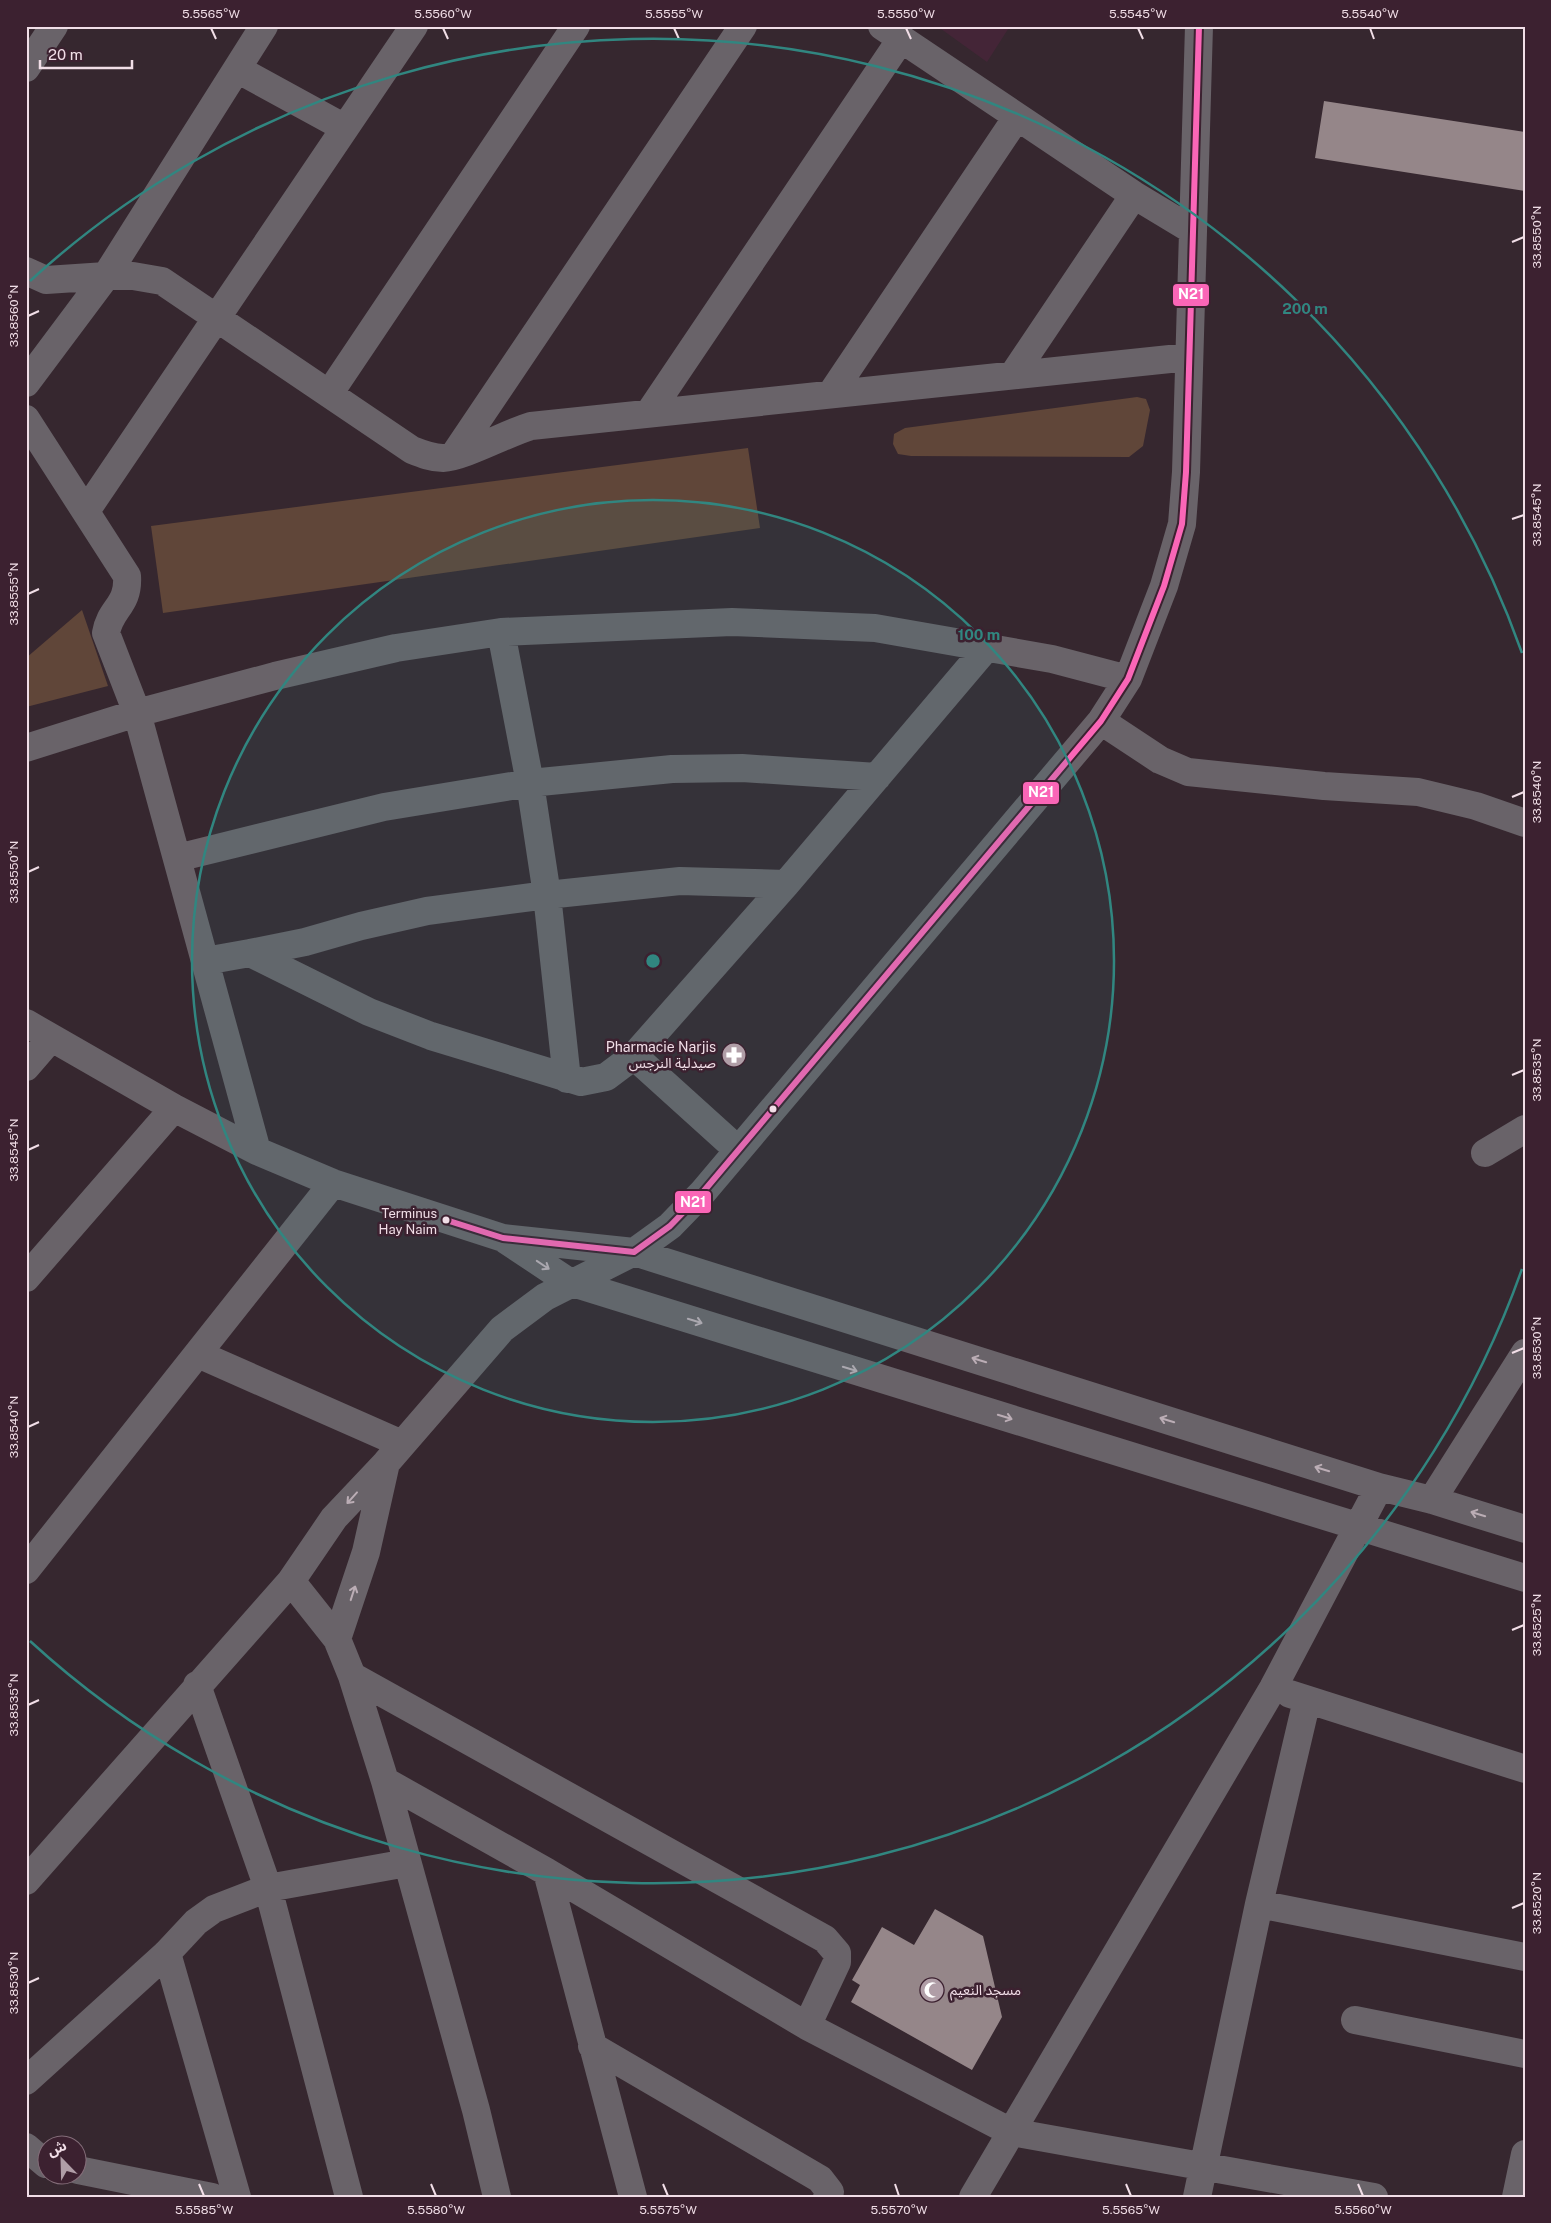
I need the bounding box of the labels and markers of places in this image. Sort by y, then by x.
centre of rings [644,952,662,970]
place label: Pharmacie Narjis صيدلية النرجس [606,1039,716,1072]
pharmacy icon: Pharmacie Narjis صيدلية النرجس [721,1042,747,1068]
unlabelled marker [768,1104,778,1114]
place label: Terminus Hay Naim [379,1206,437,1237]
marker: Terminus Hay Naim [441,1215,451,1225]
mosque icon: مسجد النعيم [919,1977,945,2003]
place label: مسجد النعيم [950,1982,1021,2001]

